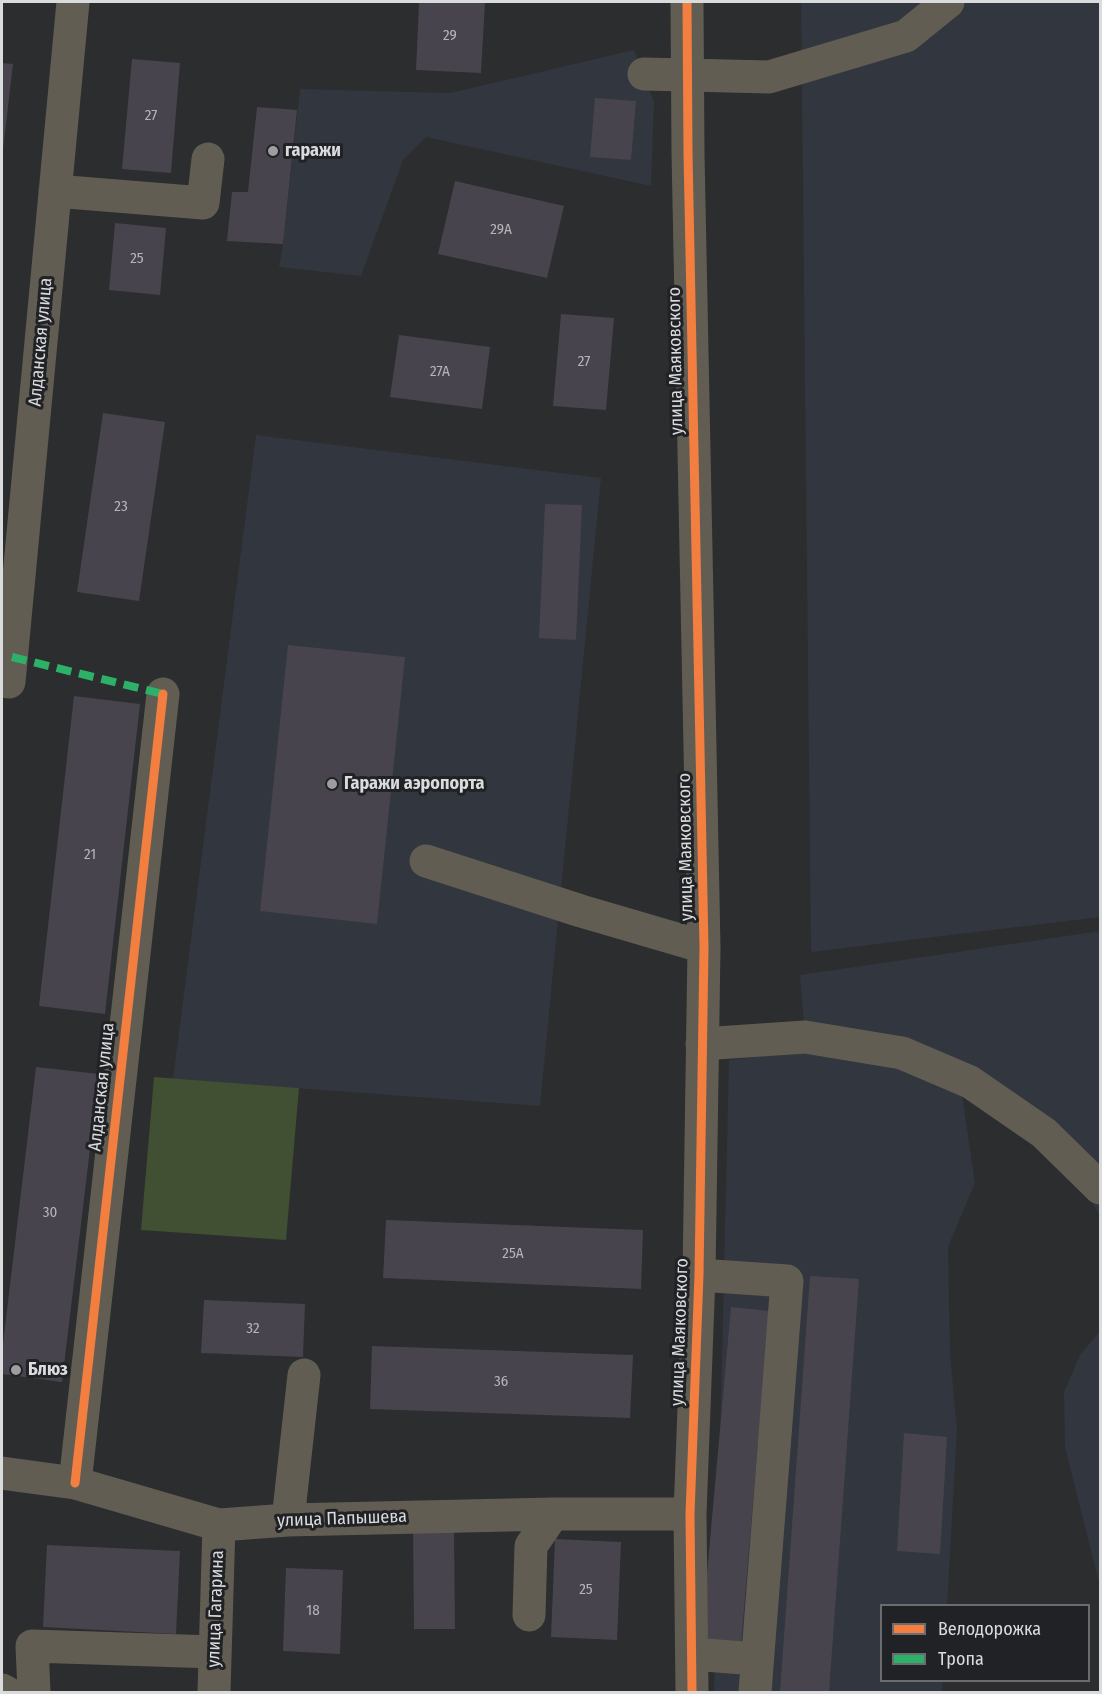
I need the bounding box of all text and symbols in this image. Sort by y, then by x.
house number: 29 [443,27,457,45]
house number: 27 [145,107,157,125]
place label: гаражи [285,140,341,162]
marker: гаражи [266,144,280,158]
house number: 29А [490,221,512,239]
house number: 25 [130,250,144,268]
street label: Алданская улица [25,277,57,407]
street label: улица Маяковского [664,287,688,435]
house number: 27 [578,353,590,371]
house number: 27А [430,363,450,381]
house number: 23 [114,498,128,516]
place label: Гаражи аэропорта [344,773,485,795]
street label: улица Маяковского [674,773,698,921]
marker: Гаражи аэропорта [325,777,339,791]
house number: 21 [84,846,96,864]
street label: Алданская улица [85,1022,119,1152]
house number: 30 [43,1204,57,1222]
house number: 25А [502,1245,524,1263]
street label: улица Маяковского [667,1258,693,1406]
house number: 32 [246,1320,260,1338]
place label: Блюз [28,1359,68,1381]
marker: Блюз [9,1363,23,1377]
house number: 36 [494,1373,508,1391]
street label: улица Папышева [277,1506,407,1532]
street label: улица Гагарина [203,1550,229,1668]
house number: 25 [579,1581,593,1599]
house number: 18 [306,1602,320,1620]
legend [880,1604,1090,1682]
text: Велодорожка [938,1618,1041,1640]
text: Тропа [938,1648,984,1670]

